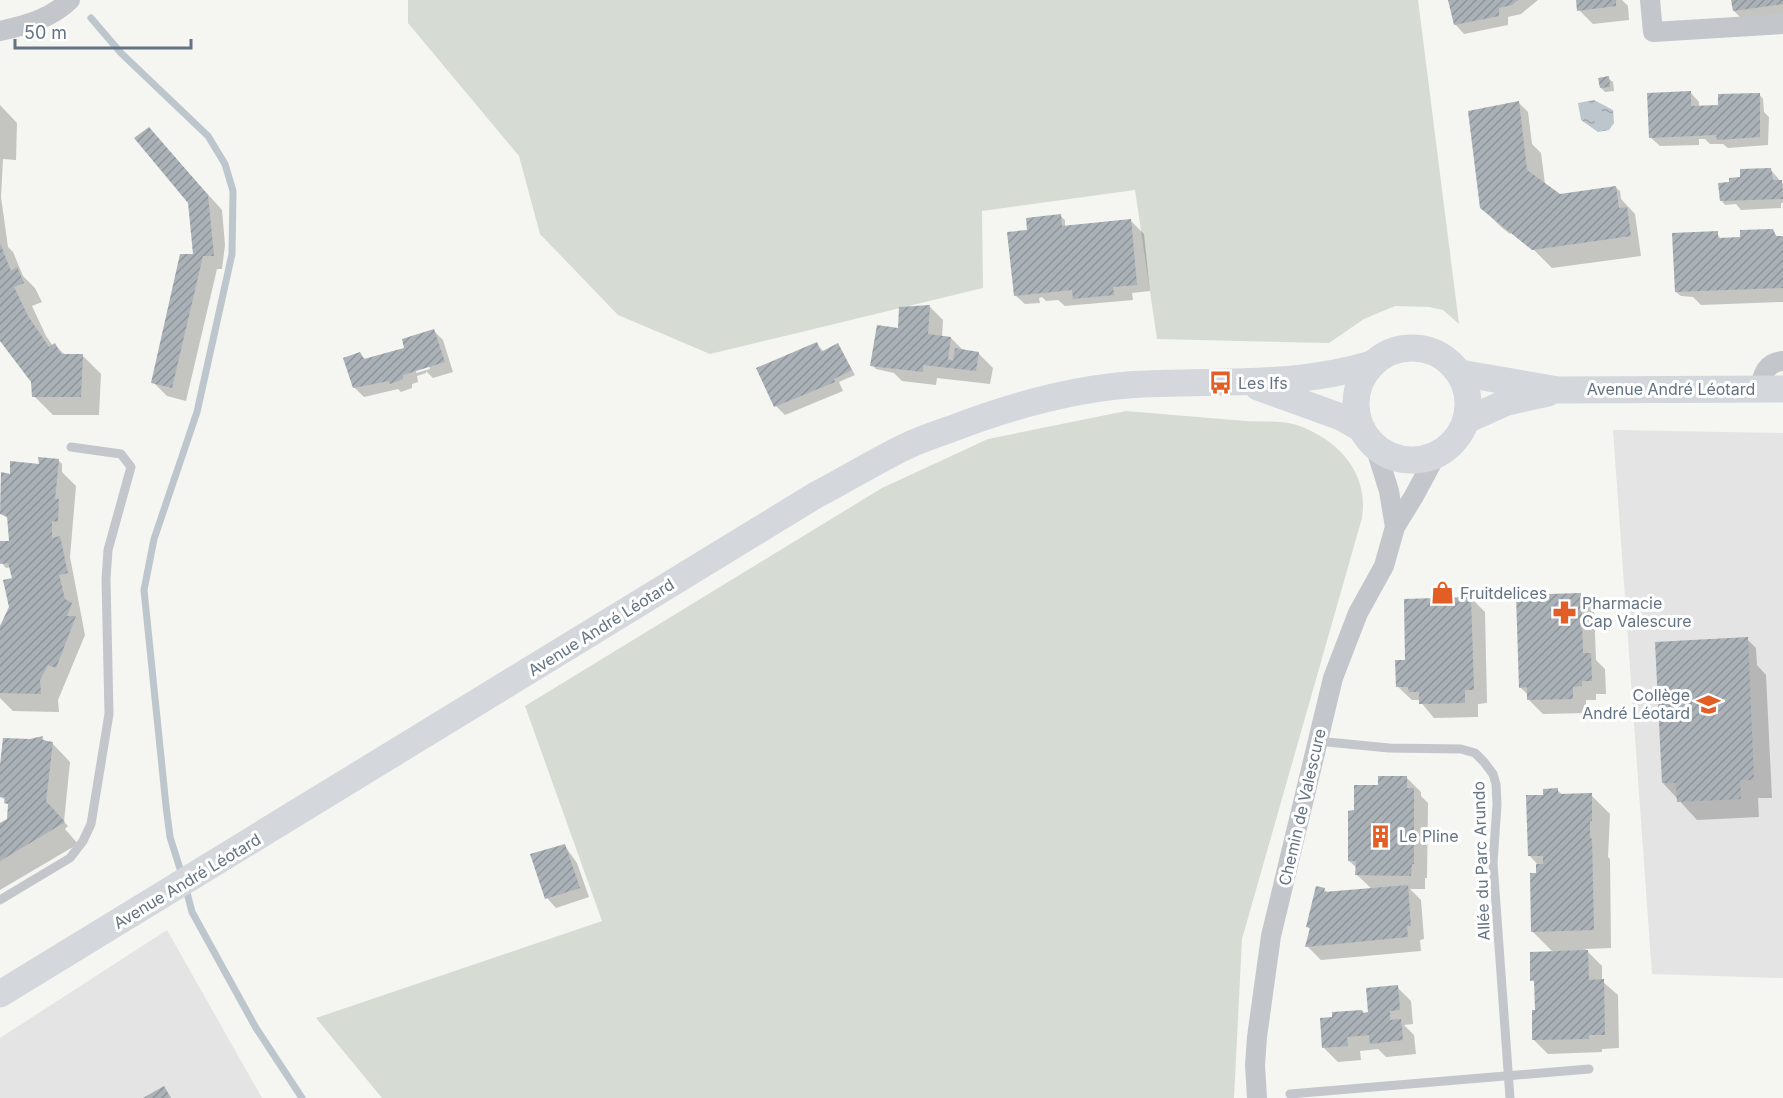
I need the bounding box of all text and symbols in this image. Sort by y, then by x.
scale bar [15,12,190,50]
text: 50 m [24,22,67,43]
bus stop icon: Les Ifs [1207,370,1233,396]
place label: Les Ifs [1238,373,1288,393]
street label: Avenue André Léotard [1587,379,1755,399]
street label: Avenue André Léotard [524,574,678,680]
shop icon: Fruitdelices [1429,580,1455,606]
place label: Fruitdelices [1460,583,1547,603]
place label: Pharmacie Cap Valescure [1582,593,1692,631]
pharmacy icon: Pharmacie Cap Valescure [1551,599,1577,625]
place label: Collège André Léotard [1582,685,1690,723]
school or university icon: Collège André Léotard [1695,691,1721,717]
street label: Chemin de Valescure [1274,727,1330,887]
street label: Allée du Parc Arundo [1468,781,1494,941]
building icon: Le Pline [1368,823,1394,849]
place label: Le Pline [1399,826,1459,846]
street label: Avenue André Léotard [110,829,264,933]

